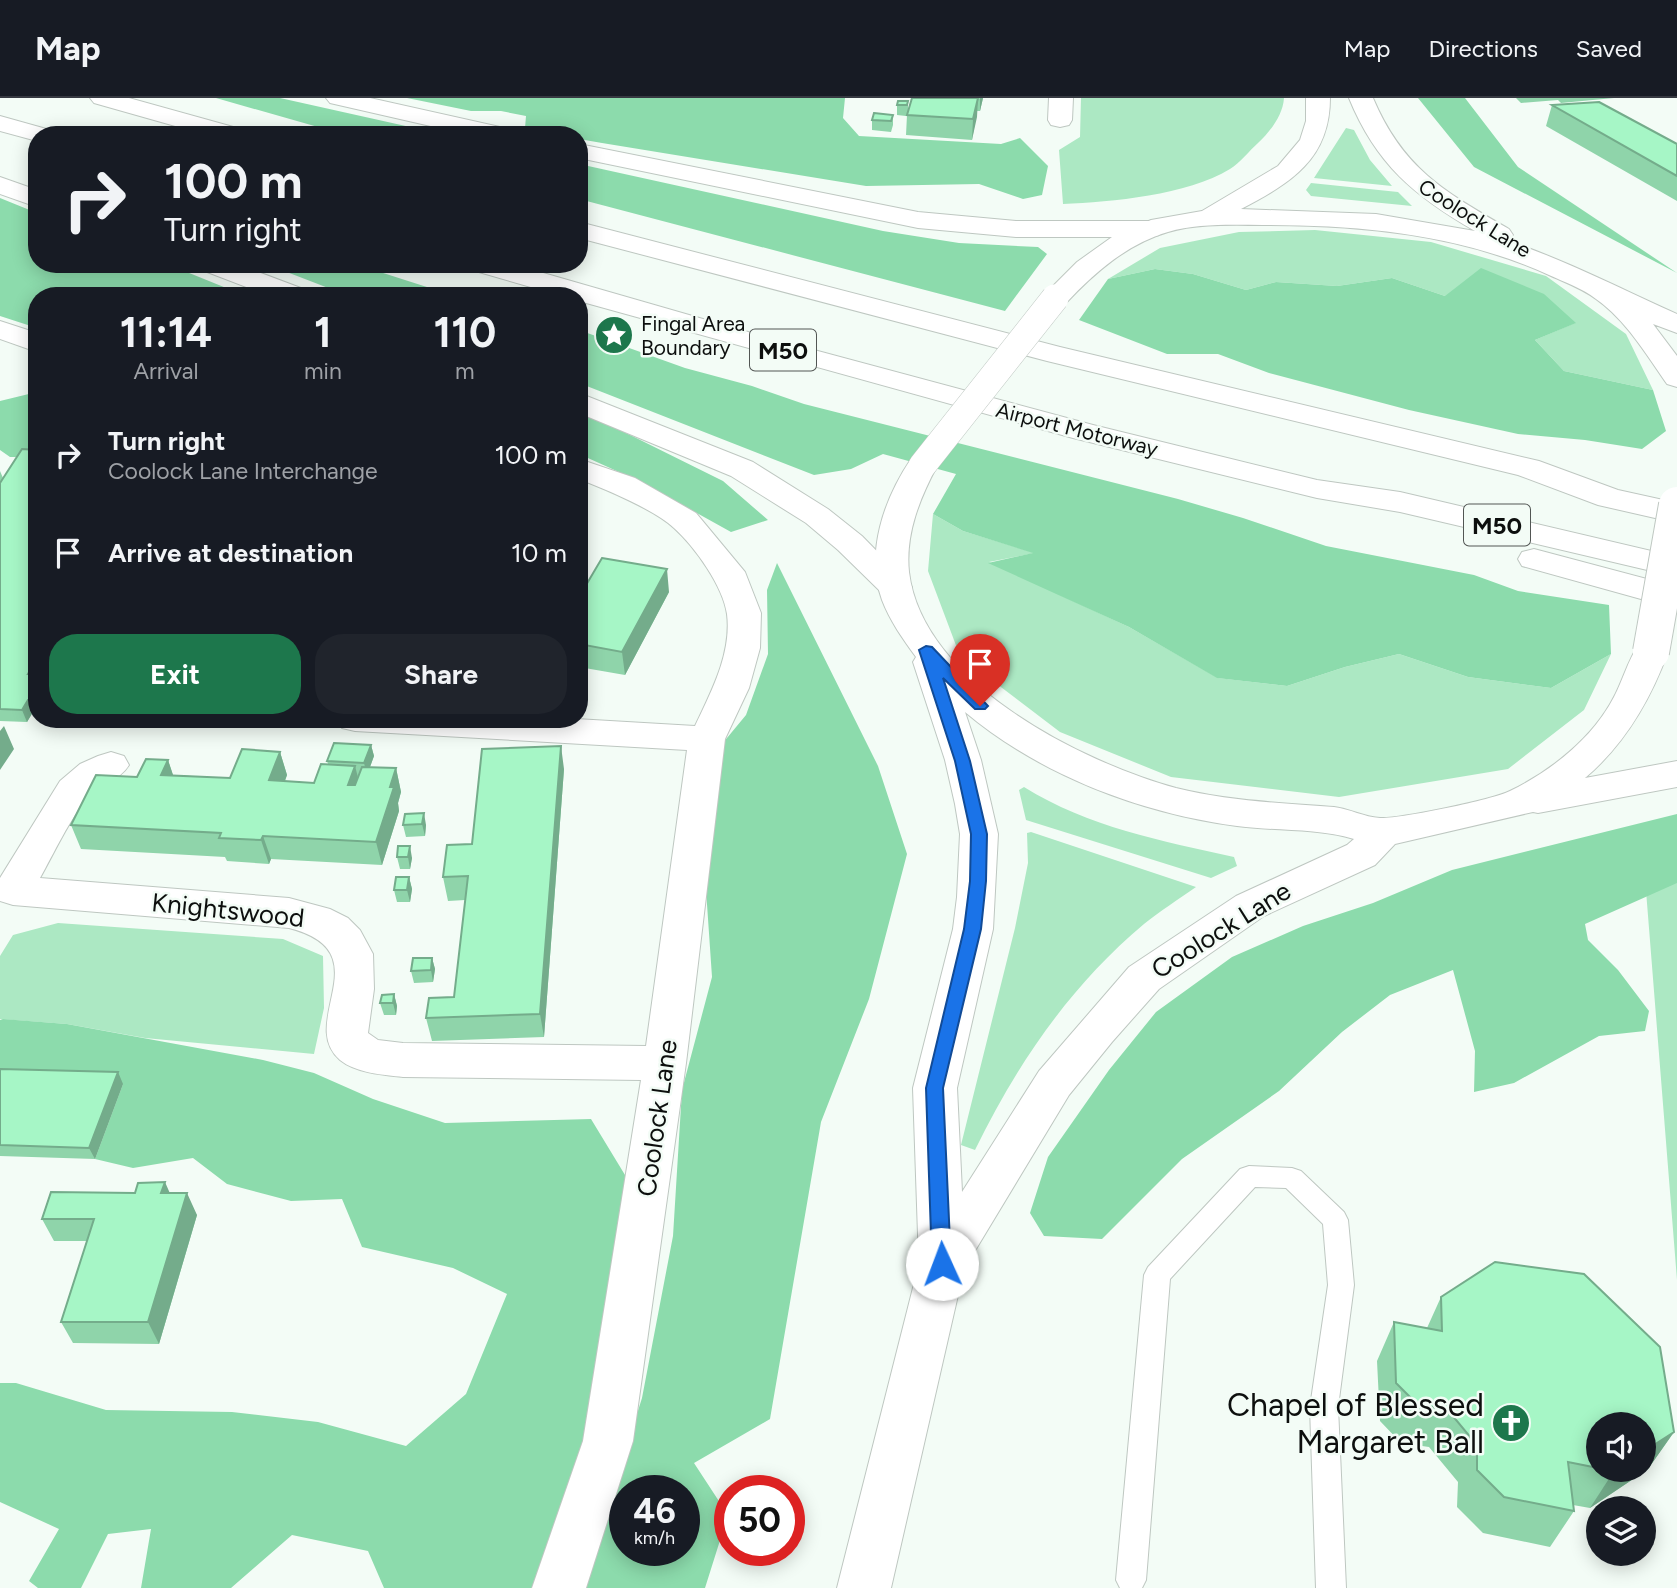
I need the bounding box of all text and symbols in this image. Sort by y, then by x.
text: Map [35,29,101,68]
text: Map [1344,34,1390,63]
text: Directions [1428,34,1538,63]
text: Saved [1576,34,1642,63]
text: 100 m [164,151,303,210]
icon: right [49,154,140,245]
street label: Coolock Lane [1414,174,1536,262]
text: Turn right [164,211,302,249]
text: 11:14 [120,307,212,358]
text: 1 [314,307,332,358]
text: 110 [434,307,496,358]
place label: Fingal Area Boundary [641,311,745,360]
place icon: Fingal Area Boundary [593,314,635,356]
road number: M50 [750,330,816,370]
text: Arrival [134,357,198,385]
text: min [304,357,342,385]
text: m [455,357,475,385]
street label: Airport Motorway [993,397,1161,461]
text: Turn right [108,425,225,457]
icon: right [49,436,87,474]
text: 100 m [494,439,567,471]
text: Coolock Lane Interchange [108,457,378,485]
road number: M50 [1464,504,1530,546]
icon: arrive [49,534,87,572]
text: Arrive at destination [108,537,353,569]
text: 10 m [511,537,567,569]
button: Exit [49,634,301,714]
button: Share [315,634,567,714]
pin [950,634,1010,706]
icon: arrive [961,645,999,683]
street label: Coolock Lane [1145,874,1297,986]
street label: Knightswood [150,886,306,934]
street label: Coolock Lane [630,1037,684,1199]
position arrow [905,1227,979,1301]
place label: Chapel of Blessed Margaret Ball [1227,1386,1484,1461]
church icon: Chapel of Blessed Margaret Ball [1490,1402,1532,1444]
map controls [1586,1412,1656,1566]
button: sound [1586,1412,1656,1482]
speed limit sign: 50 [714,1475,805,1566]
text: 46 [633,1490,676,1532]
button: layers [1586,1496,1656,1566]
text: km/h [634,1527,675,1549]

